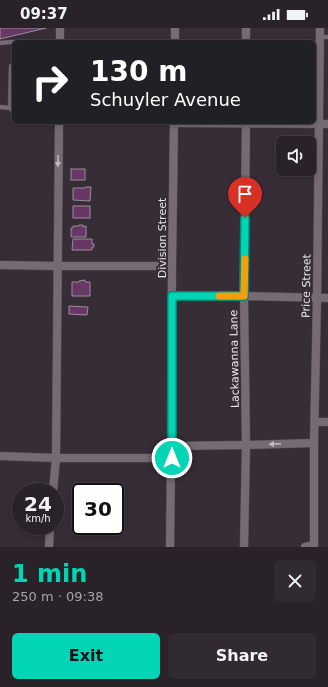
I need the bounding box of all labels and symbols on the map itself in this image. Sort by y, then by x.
one-way arrow [55,155,61,168]
pin [228,177,262,218]
street label: Division Street [156,197,169,278]
street label: Price Street [299,253,314,318]
street label: Lackawanna Lane [227,309,242,408]
position arrow [151,437,193,479]
one-way arrow [269,441,281,448]
speed limit sign: 30 [72,483,124,535]

